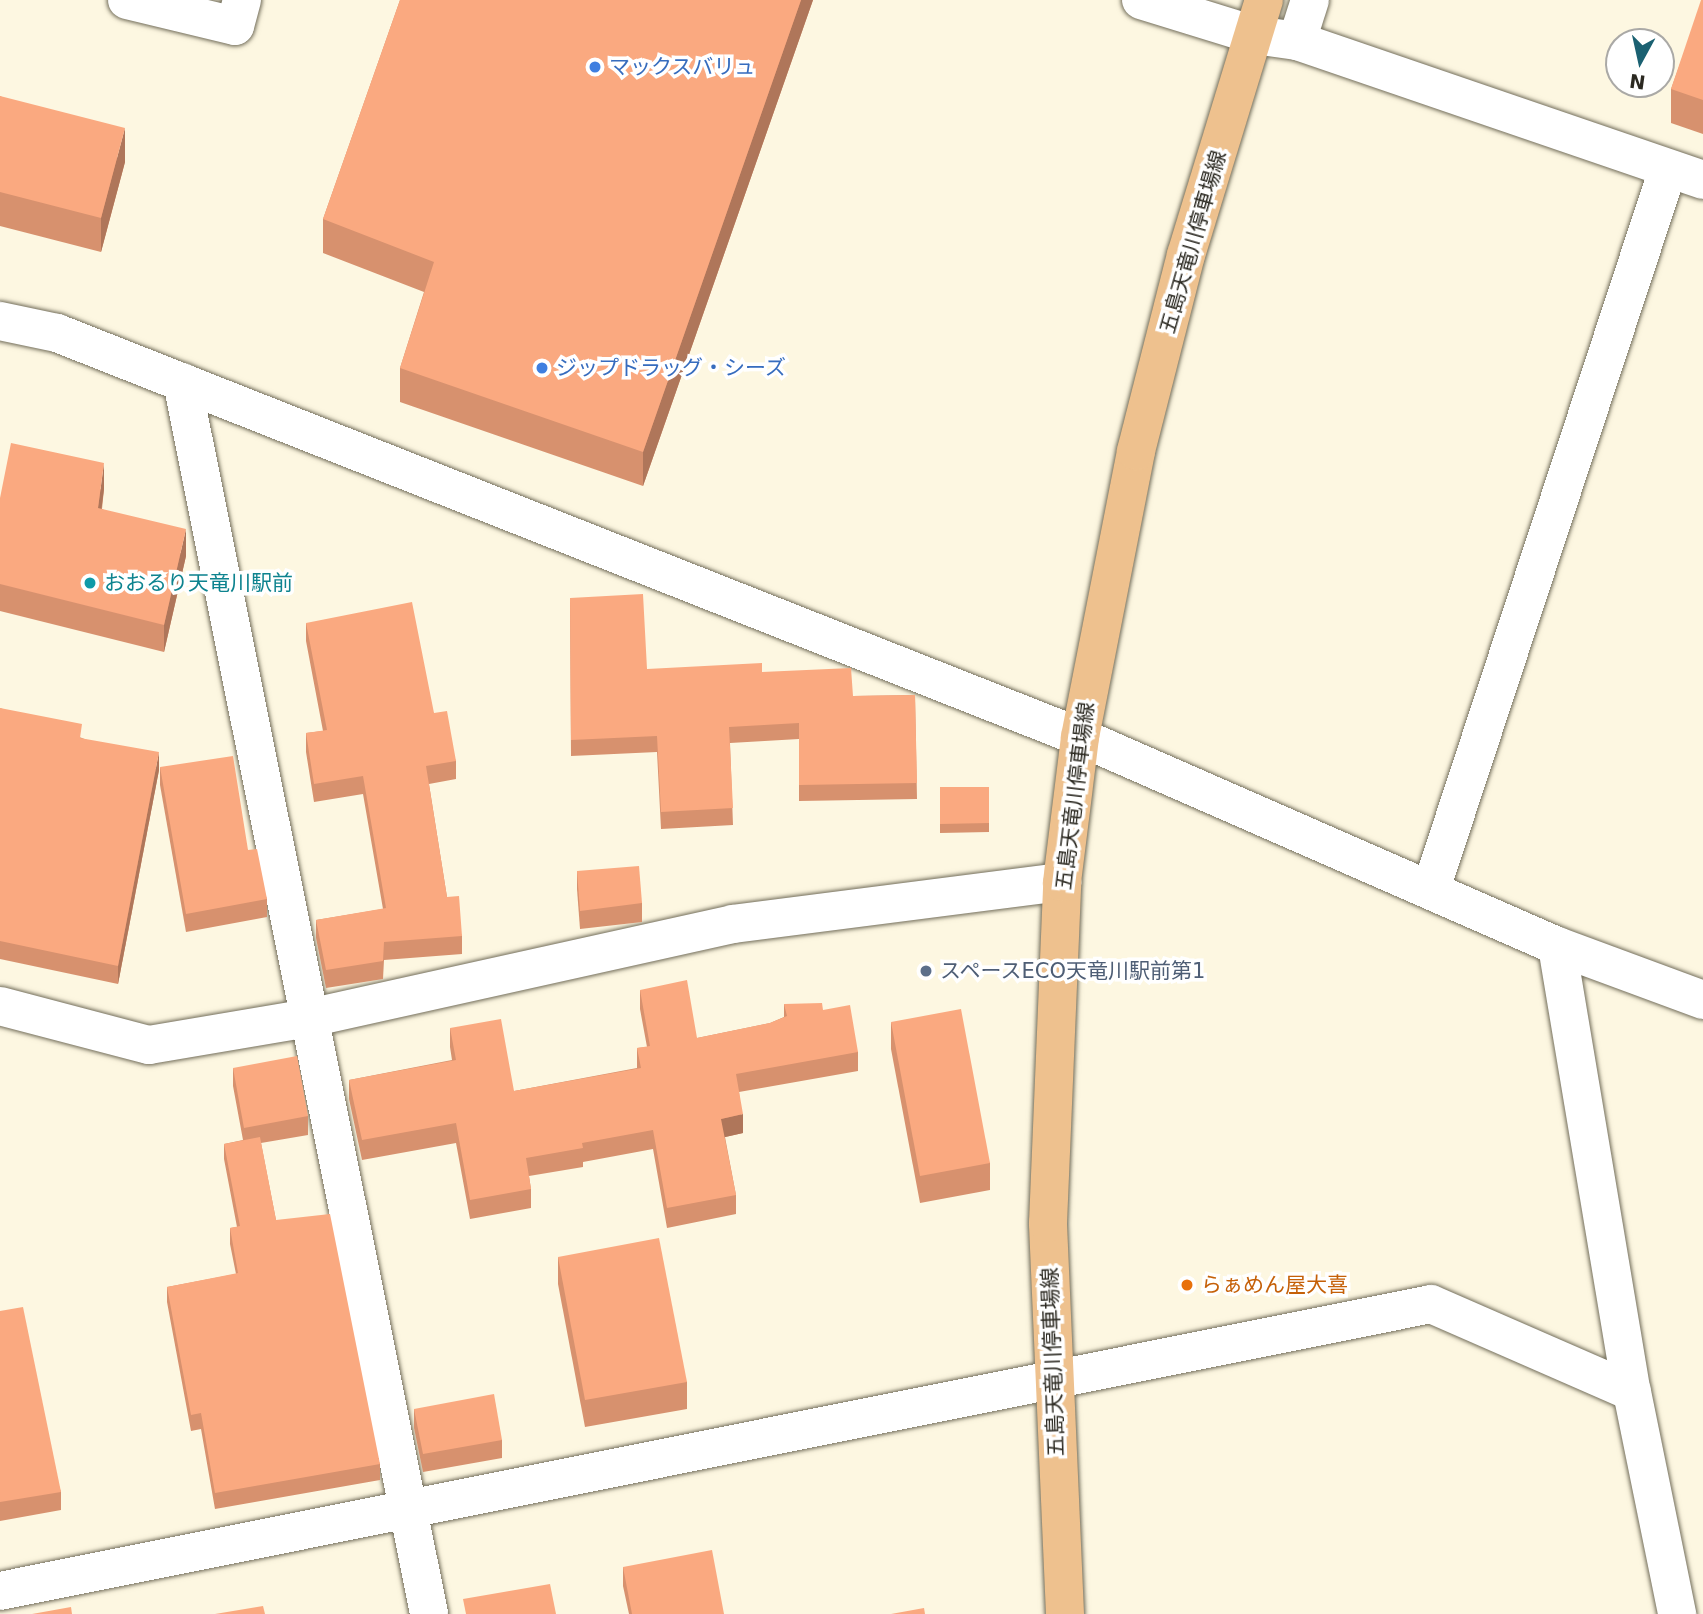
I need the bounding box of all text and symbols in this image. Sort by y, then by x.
north arrow [1605,28,1675,98]
place label: マックスバリュ [609,54,756,80]
marker: マックスバリュ [587,59,603,75]
text: N [1628,70,1647,94]
street label: 五島天竜川停車場線 [1155,148,1231,336]
place label: ジップドラッグ・シーズ [556,355,787,381]
marker: ジップドラッグ・シーズ [534,360,550,376]
place label: おおるり天竜川駅前 [104,570,293,596]
marker: おおるり天竜川駅前 [82,575,98,591]
street label: 五島天竜川停車場線 [1051,701,1099,891]
place label: スペースECO天竜川駅前第1 [940,958,1208,984]
marker: スペースECO天竜川駅前第1 [918,963,934,979]
street label: 五島天竜川停車場線 [1037,1267,1069,1457]
place label: らぁめん屋大喜 [1201,1272,1348,1298]
marker: らぁめん屋大喜 [1179,1277,1195,1293]

